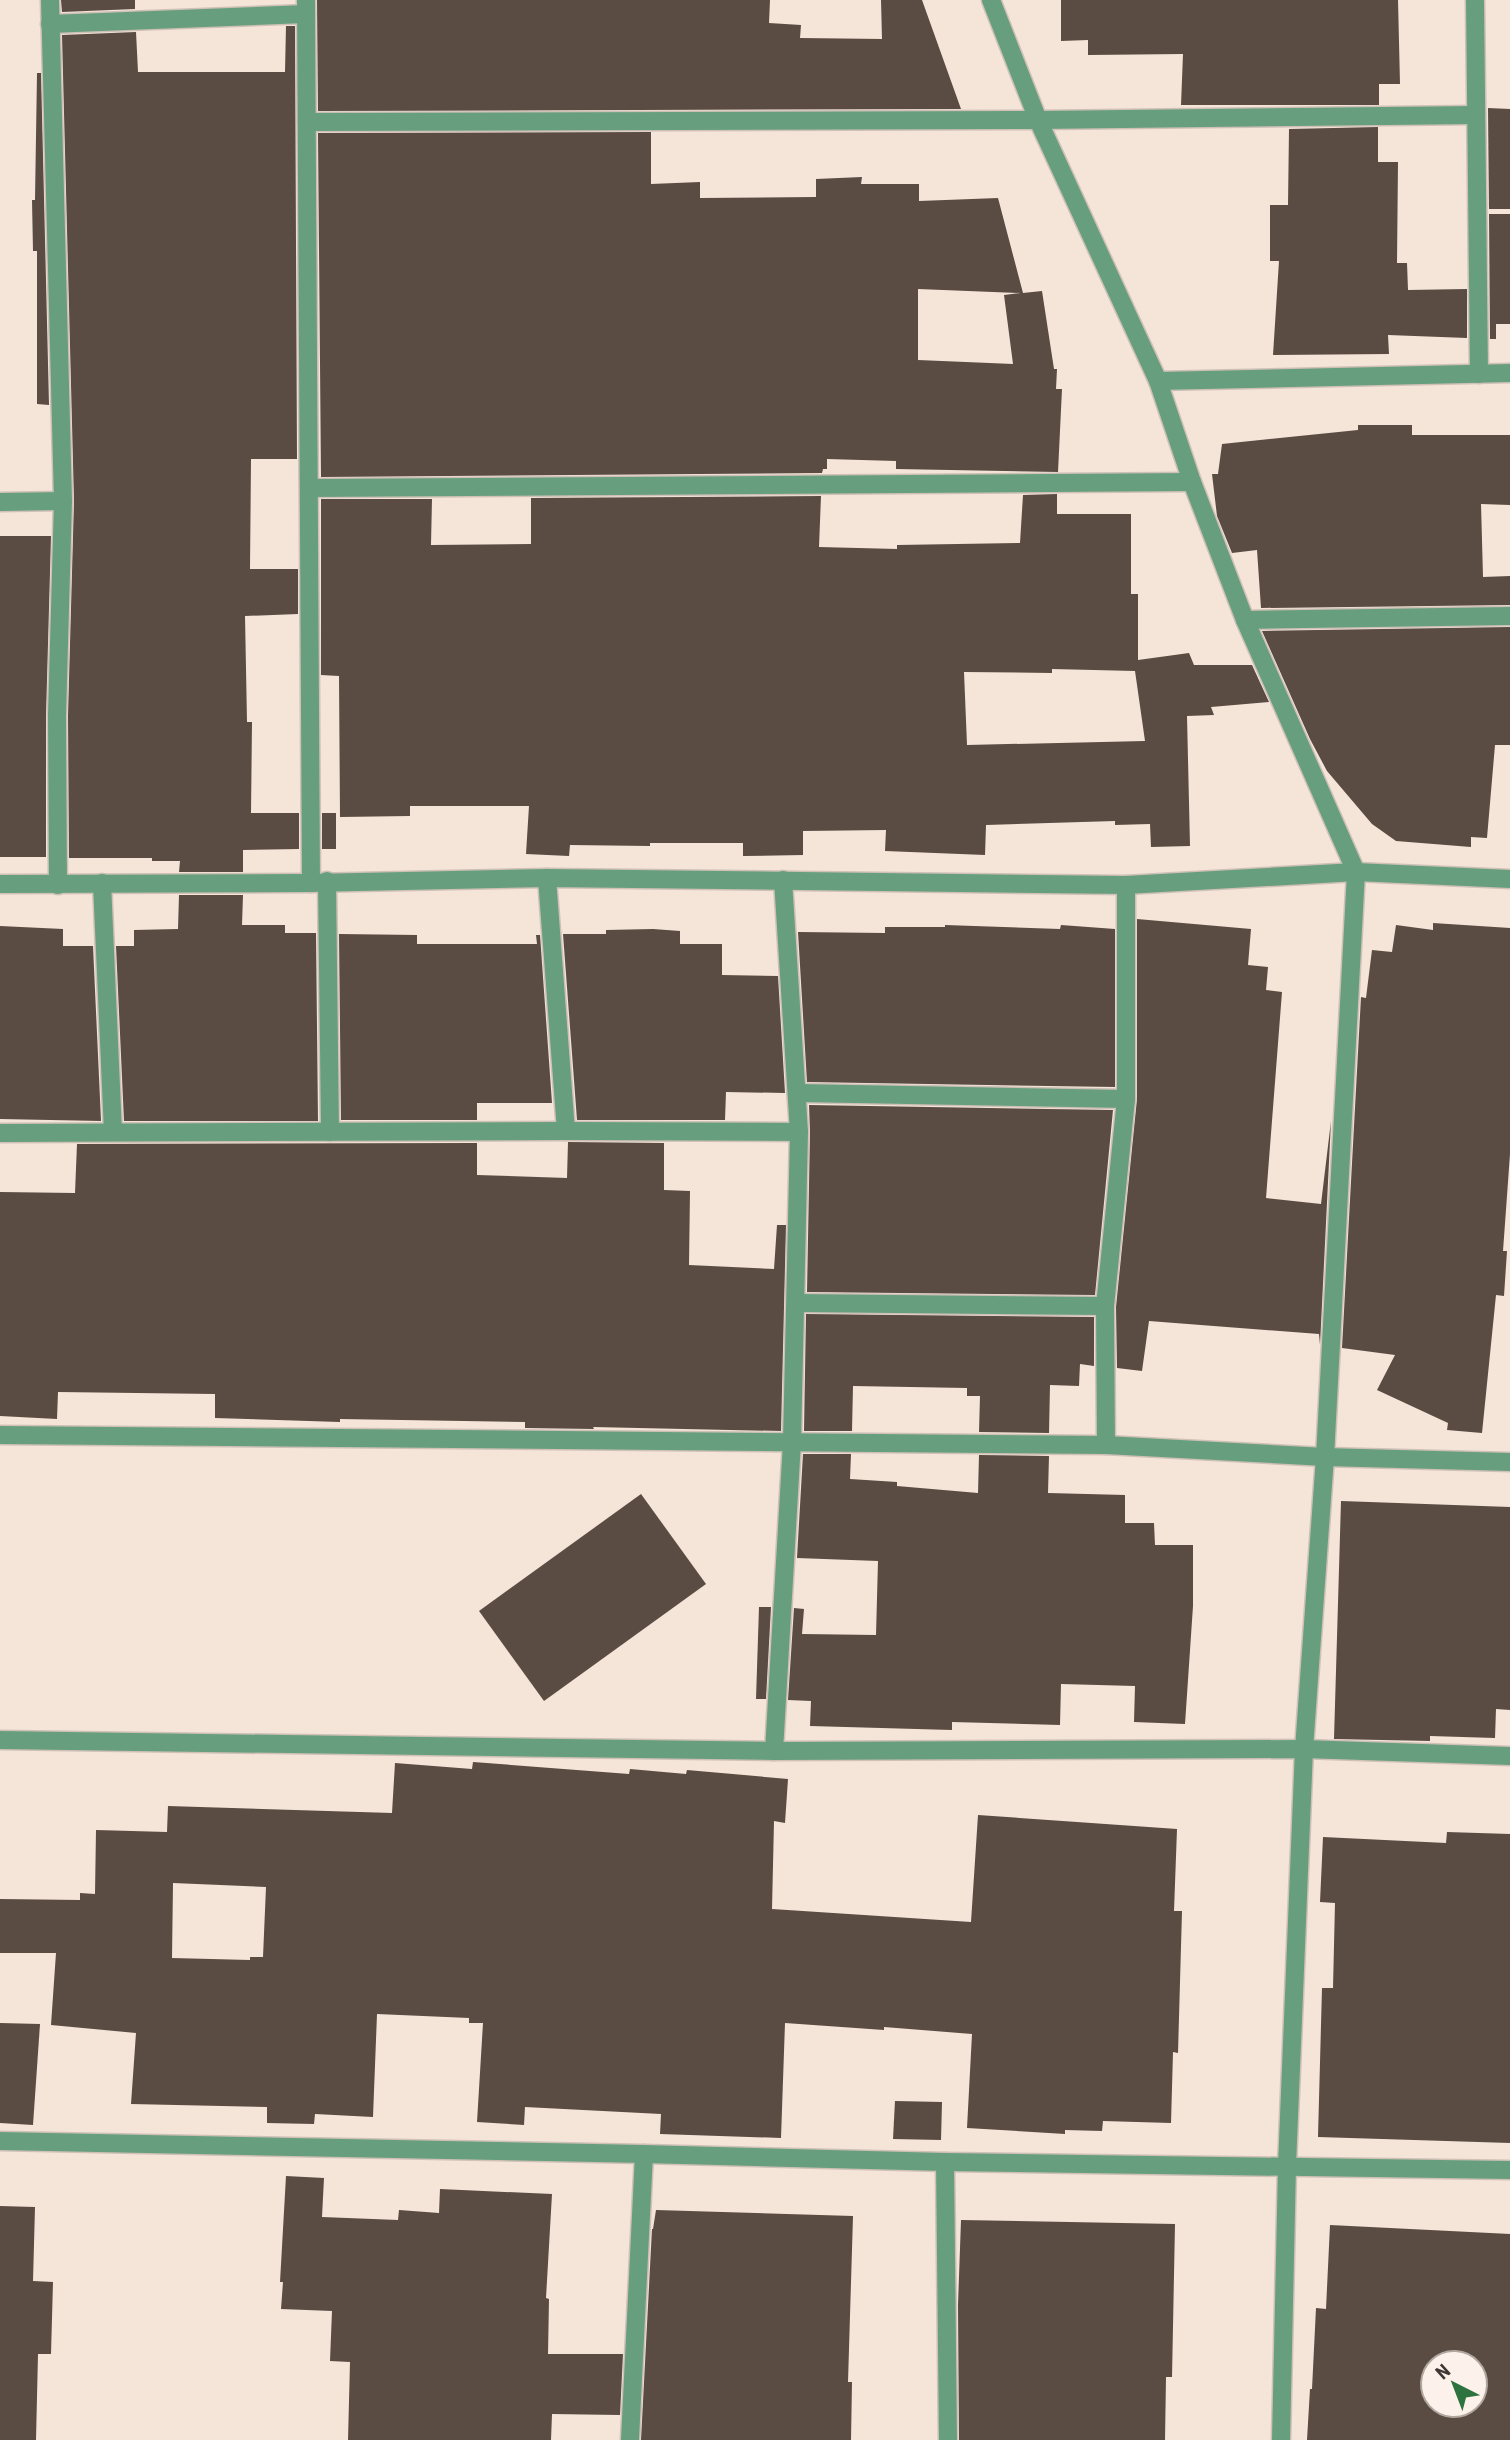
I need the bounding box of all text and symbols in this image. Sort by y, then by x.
north arrow [1419,2349,1489,2419]
text: N [1431,2359,1455,2384]

